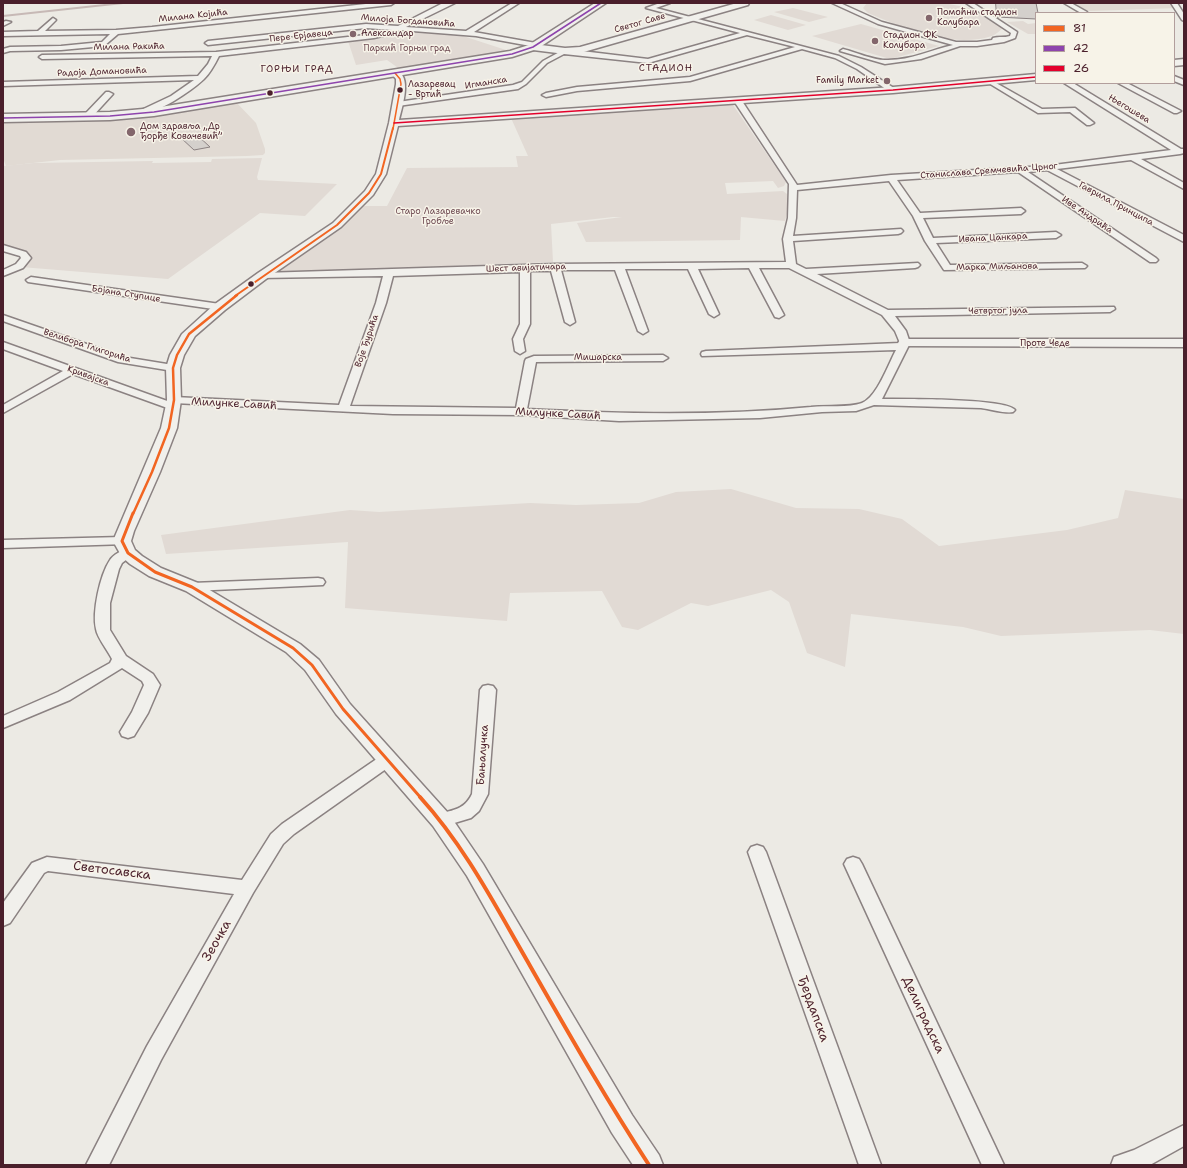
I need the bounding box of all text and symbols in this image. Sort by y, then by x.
street label: Милана Којића [158,7,228,25]
place label: Помоћни стадион Колубара [937,8,1017,29]
street label: Светог Саве [613,11,667,35]
street label: Милоја Богдановића [361,12,455,30]
legend [1035,12,1175,84]
marker: Помоћни стадион Колубара [924,13,934,23]
text: 81 [1073,20,1086,36]
street label: Пере Ерјавеца [269,27,333,45]
marker: Александар [348,29,358,39]
place label: Александар [361,29,414,39]
place label: Стадион ФК Колубара [883,31,937,52]
marker: Стадион ФК Колубара [870,36,880,46]
text: 42 [1073,40,1089,56]
street label: Милана Ракића [93,41,165,53]
park label: Паркић Горњи град [364,44,450,54]
text: 26 [1073,60,1089,76]
district label: СТАДИОН [639,62,693,74]
district label: ГОРЊИ ГРАД [260,63,334,75]
street label: Радоја Домановића [57,65,147,79]
street label: Игманска [464,74,508,92]
place label: Family Market [816,76,879,86]
marker: Family Market [882,76,892,86]
place label: Лазаревац - Вртић [408,80,456,101]
marker: Лазаревац - Вртић [395,85,405,95]
unlabelled marker [265,88,275,98]
street label: Његошева [1106,92,1152,126]
place label: Дом здравља „Др Ђорђе Ковачевић” [140,122,222,143]
marker: Дом здравља „Др Ђорђе Ковачевић” [125,126,137,138]
street label: Станислава Сремчевића Црног [920,161,1058,181]
street label: Гаврила Принципа [1077,180,1155,228]
street label: Иве Андрића [1060,194,1114,236]
park label: Старо Лазаревачко Гробље [395,207,481,228]
street label: Ивана Цанкара [958,231,1028,245]
street label: Шест авијатичара [486,261,566,275]
street label: Марка Миљанова [956,261,1038,273]
unlabelled marker [246,279,256,289]
street label: Бојана Ступице [91,283,161,305]
street label: Четвртог јула [968,305,1028,317]
street label: Воје Ђурића [353,313,381,369]
street label: Велибора Глигорића [42,327,132,365]
street label: Проте Чеде [1020,339,1070,349]
street label: Мишарска [574,353,622,363]
street label: Кривајска [66,363,110,389]
street label: Милунке Савић [191,395,277,413]
street label: Милунке Савић [515,405,601,423]
street label: Бањалучка [474,724,492,786]
street label: Светосавска [72,858,152,884]
street label: Зеочка [199,918,235,964]
street label: Ђердапска [794,974,832,1044]
street label: Делиградска [898,974,948,1056]

